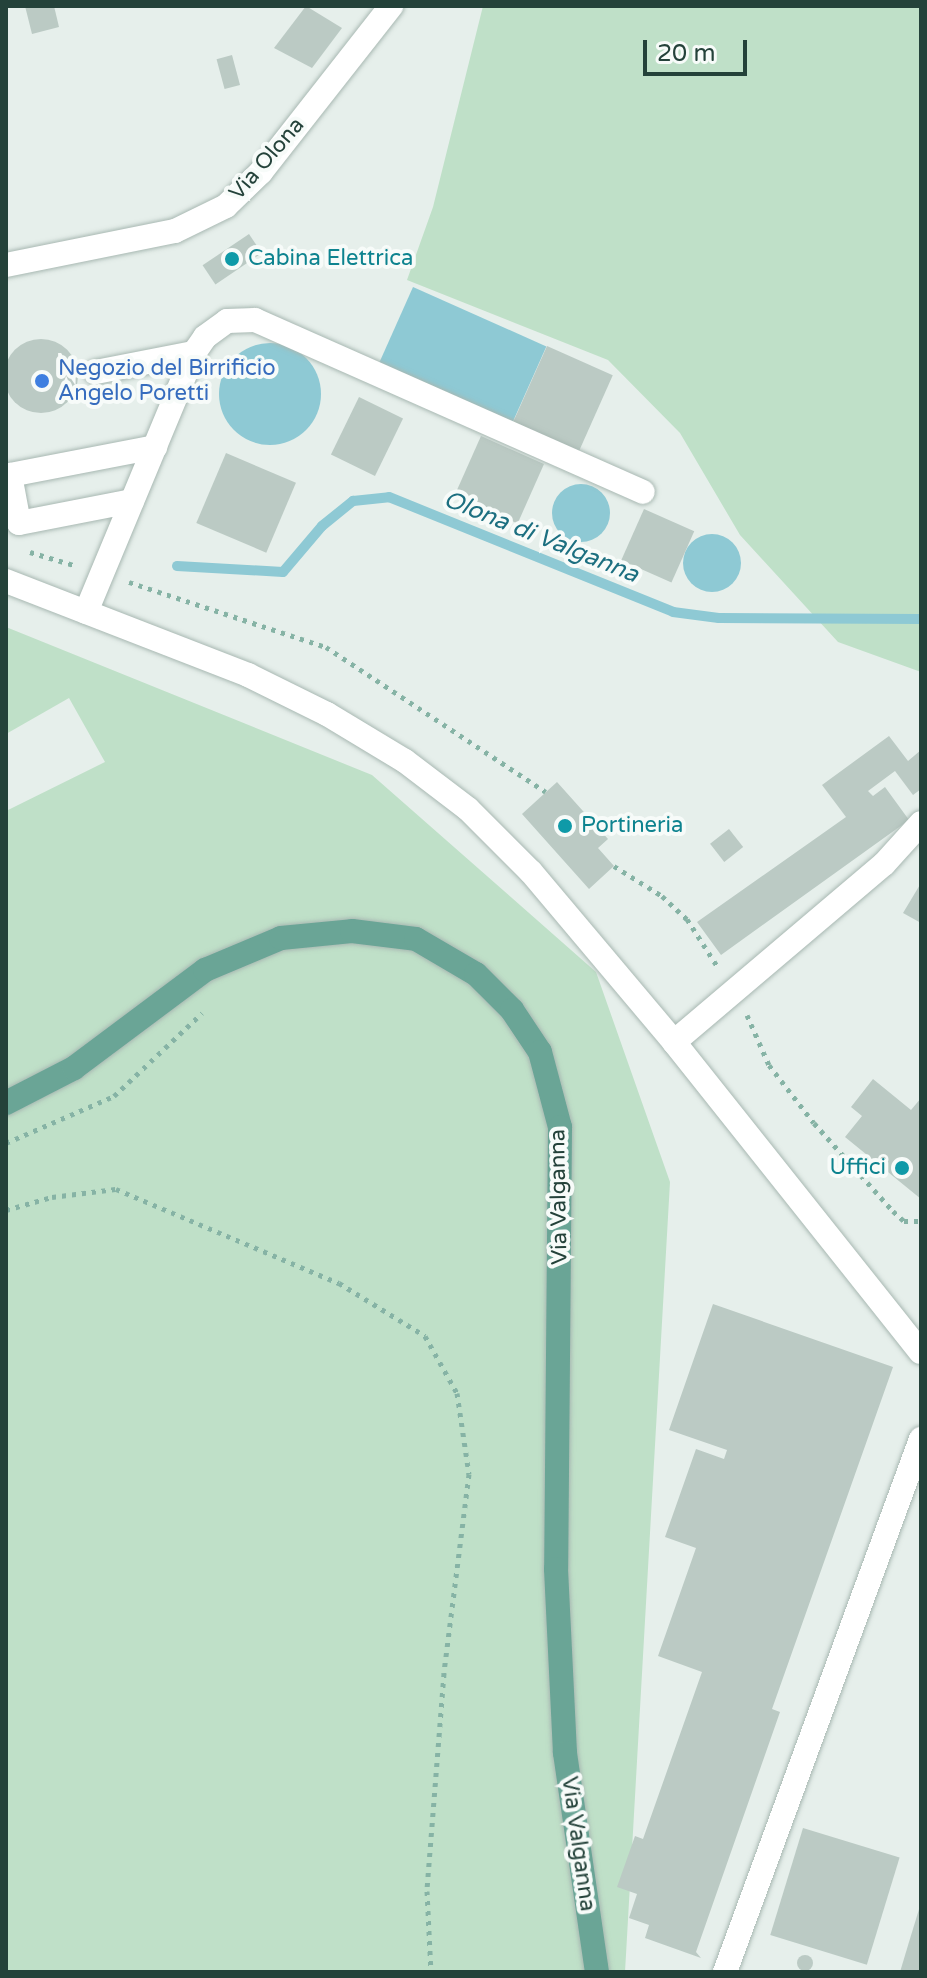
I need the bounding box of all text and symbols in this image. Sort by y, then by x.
scale bar [647,24,751,74]
text: 20 m [657,39,715,68]
street label: Via Olona [224,112,310,206]
place label: Cabina Elettrica [248,246,413,272]
marker: Cabina Elettrica [223,250,241,268]
place label: Negozio del Birrificio Angelo Poretti [58,355,276,406]
marker: Negozio del Birrificio Angelo Poretti [33,372,51,390]
water label: Olona di Valganna [439,485,643,589]
place label: Portineria [581,813,683,839]
marker: Portineria [556,817,574,835]
street label: Via Valganna [545,1129,573,1265]
place label: Uffici [830,1155,886,1181]
marker: Uffici [893,1159,911,1177]
street label: Via Valganna [555,1775,601,1913]

